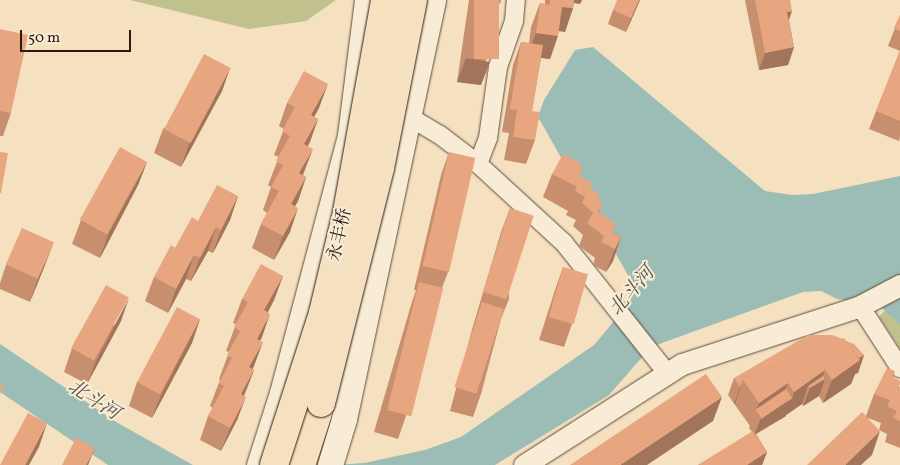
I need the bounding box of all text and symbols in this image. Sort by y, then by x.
scale bar [22,20,134,52]
text: 50 m [28,28,60,49]
street label: 永丰桥 [324,206,358,264]
water label: 北斗河 [606,263,660,321]
water label: 北斗河 [63,376,123,426]

